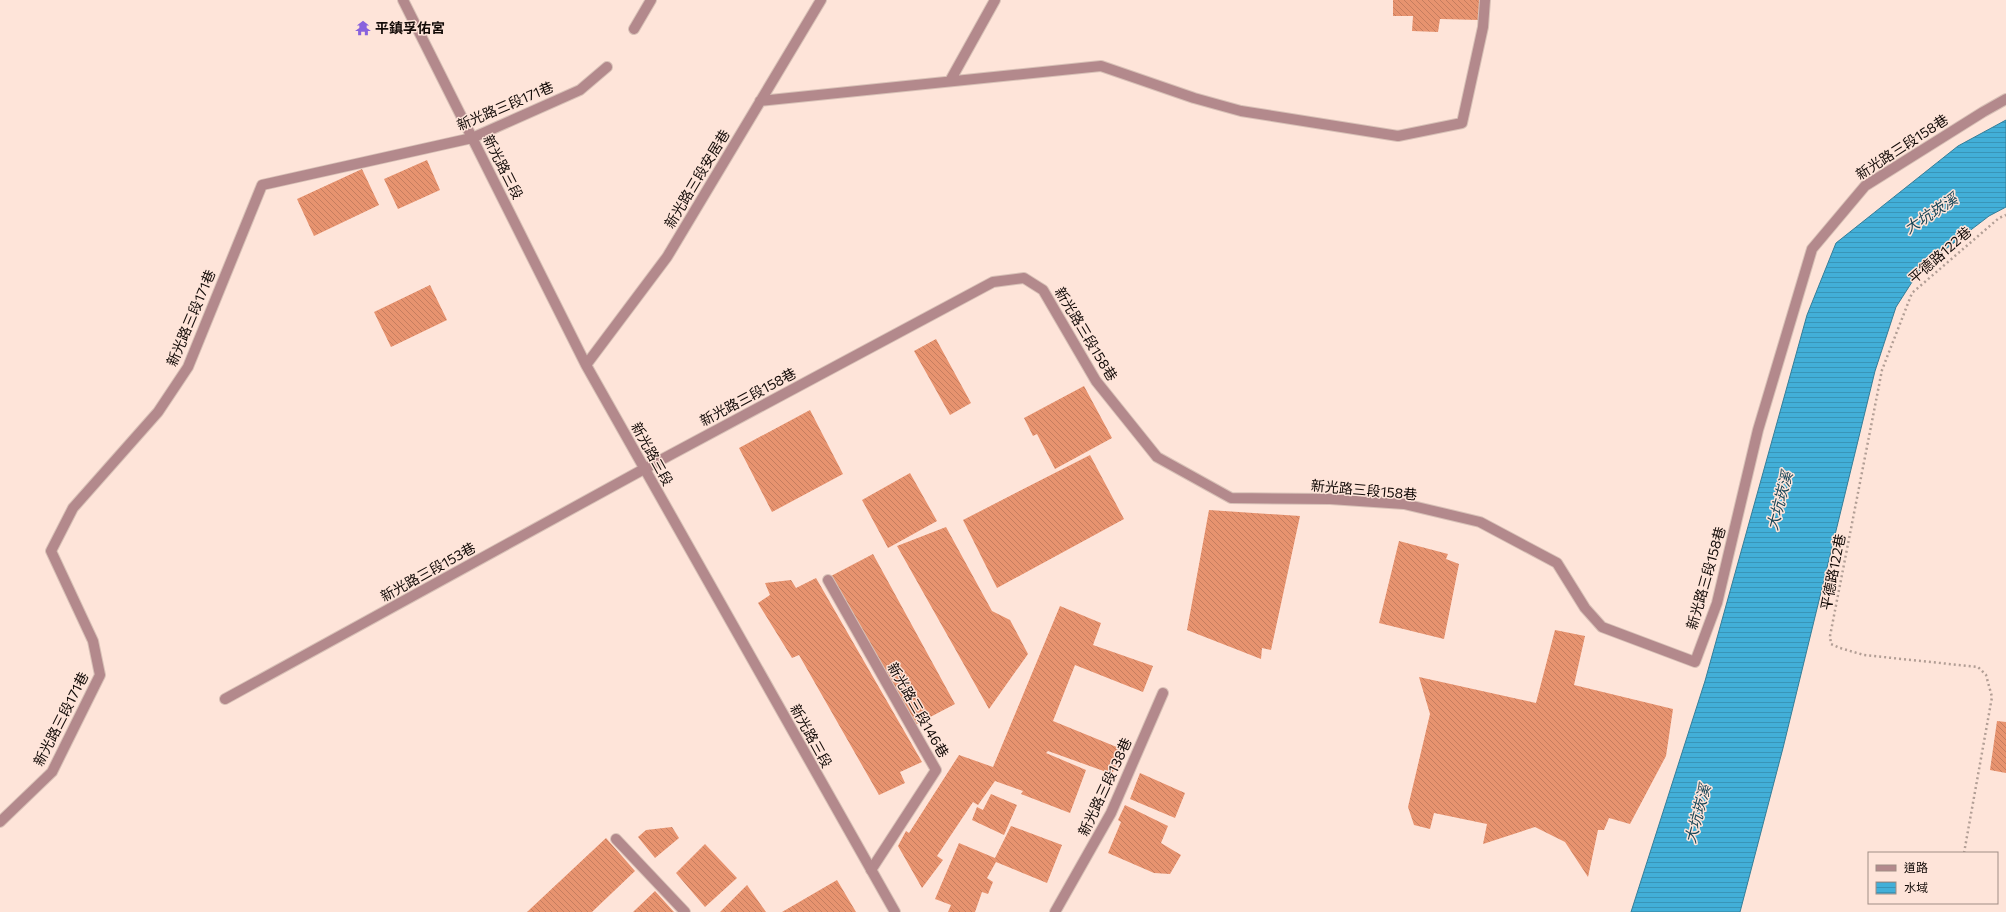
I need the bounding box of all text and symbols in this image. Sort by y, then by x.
temple icon: 平鎮孚佑宮 [354,19,372,37]
place label: 平鎮孚佑宮 [375,19,445,36]
street label: 新光路三段171巷 [454,78,556,134]
street label: 新光路三段158巷 [1852,110,1951,183]
street label: 新光路三段安居巷 [660,126,733,231]
street label: 新光路三段 [480,132,527,202]
water label: 大坑崁溪 [1900,188,1962,237]
street label: 平德路122巷 [1905,223,1974,286]
street label: 新光路三段171巷 [163,267,219,369]
street label: 新光路三段158巷 [1052,284,1121,384]
street label: 新光路三段158巷 [697,364,799,429]
street label: 新光路三段 [628,419,677,488]
water label: 大坑崁溪 [1763,468,1796,532]
street label: 新光路三段158巷 [1310,476,1418,503]
street label: 新光路三段158巷 [1683,524,1728,631]
street label: 平德路122巷 [1817,532,1848,612]
street label: 新光路三段153巷 [377,538,478,605]
street label: 新光路三段146巷 [884,659,953,760]
street label: 新光路三段171巷 [30,669,92,769]
street label: 新光路三段 [787,701,836,770]
street label: 新光路三段138巷 [1074,735,1135,839]
water label: 大坑崁溪 [1681,781,1714,845]
legend [1868,852,1998,904]
text: 道路 [1904,860,1928,874]
text: 水域 [1904,880,1928,894]

